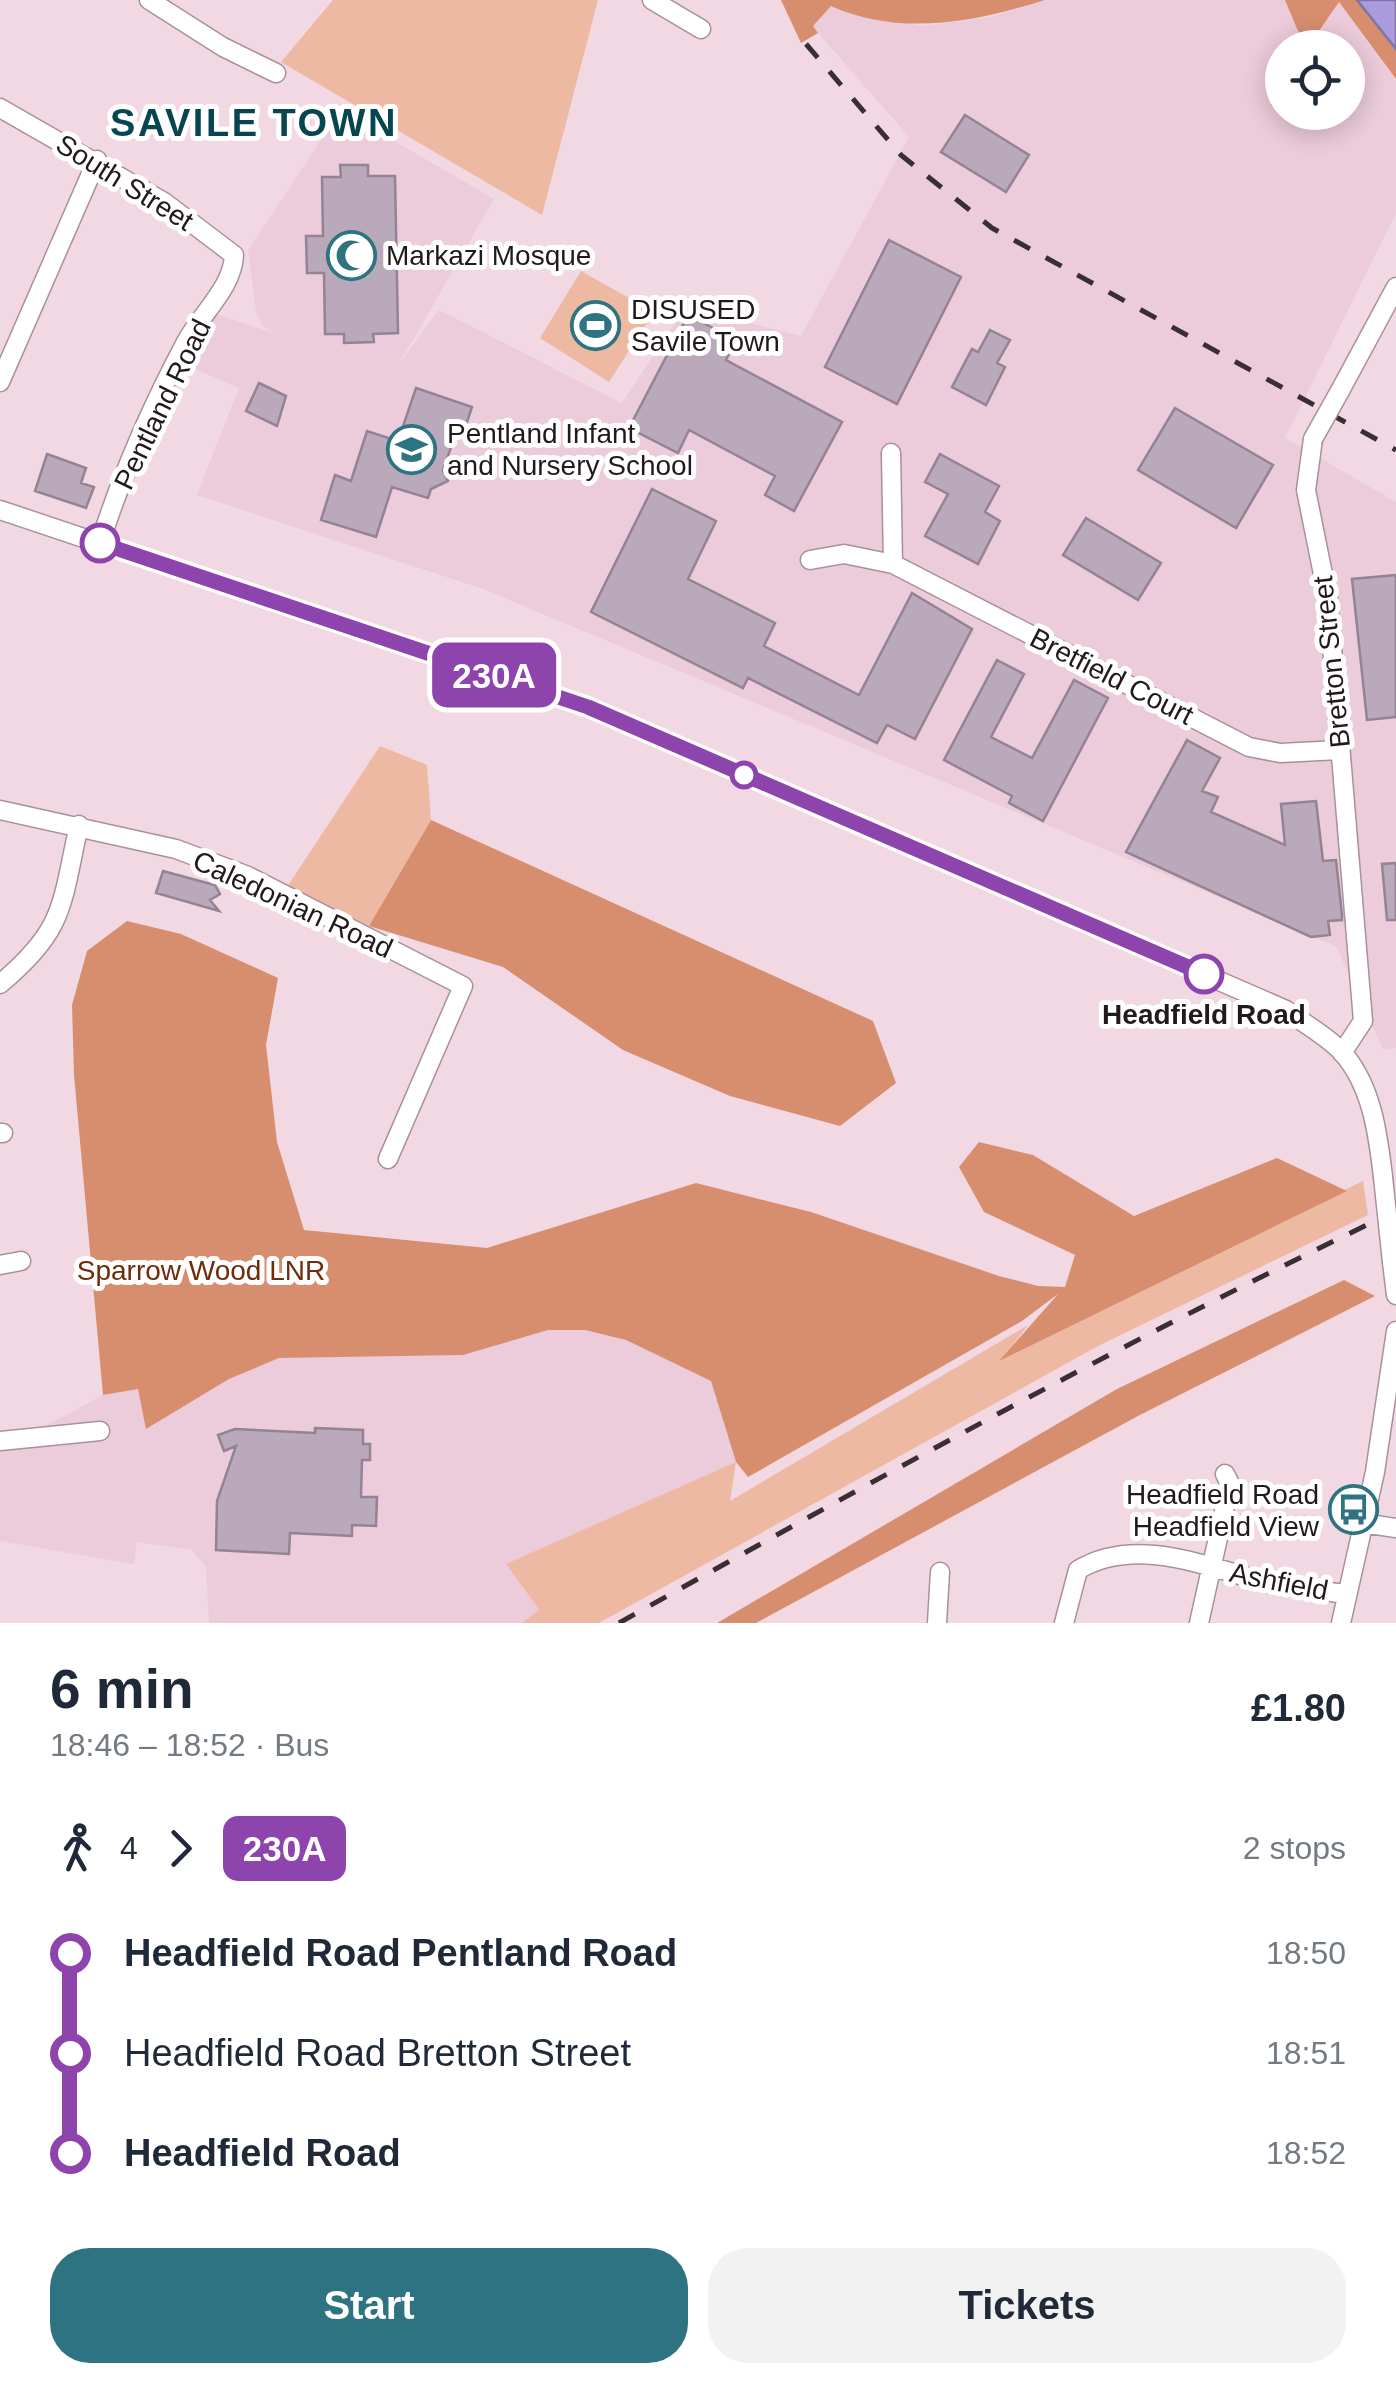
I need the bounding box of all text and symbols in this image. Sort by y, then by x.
map controls [1265,30,1365,130]
button: locate [1265,30,1365,130]
district label: SAVILE TOWN [110,102,398,144]
street label: South Street [51,128,199,237]
mosque icon: Markazi Mosque [325,229,377,281]
place label: Markazi Mosque [386,240,591,271]
place label: DISUSED Savile Town [631,294,780,357]
sports icon: DISUSED Savile Town [570,299,622,351]
street label: Pentland Road [108,314,217,494]
place label: Pentland Infant and Nursery School [447,418,693,481]
school or university icon: Pentland Infant and Nursery School [386,423,438,475]
unlabelled marker [81,524,119,562]
street label: Bretton Street [1307,574,1356,749]
street label: Bretfield Court [1025,622,1199,731]
line badge: 230A [424,642,564,708]
text: 230A [452,656,536,695]
unlabelled marker [731,762,757,788]
street label: Caledonian Road [188,845,397,964]
marker: Headfield Road [1185,955,1223,993]
place label: Headfield Road [1102,999,1306,1030]
park label: Sparrow Wood LNR [77,1255,325,1286]
place label: Headfield Road Headfield View [1126,1479,1320,1542]
bus stop icon: Headfield Road Headfield View [1328,1484,1380,1536]
street label: Ashfield [1227,1557,1331,1606]
text: 6 min [50,1658,194,1720]
text: £1.80 [1251,1687,1346,1729]
text: 18:46 – 18:52 · Bus [50,1727,329,1763]
icon: walk [50,1821,105,1876]
icon: forward [153,1821,208,1876]
text: 230A [243,1829,326,1868]
text: 4 [120,1830,138,1866]
text: 2 stops [1243,1830,1346,1866]
text: Headfield Road Pentland Road [124,1932,677,1974]
text: 18:50 [1266,1935,1346,1971]
text: Headfield Road Bretton Street [124,2032,631,2074]
text: 18:51 [1266,2035,1346,2071]
text: Headfield Road [124,2132,401,2174]
text: 18:52 [1266,2135,1346,2171]
button: Start [50,2248,688,2363]
button: Tickets [708,2248,1346,2363]

